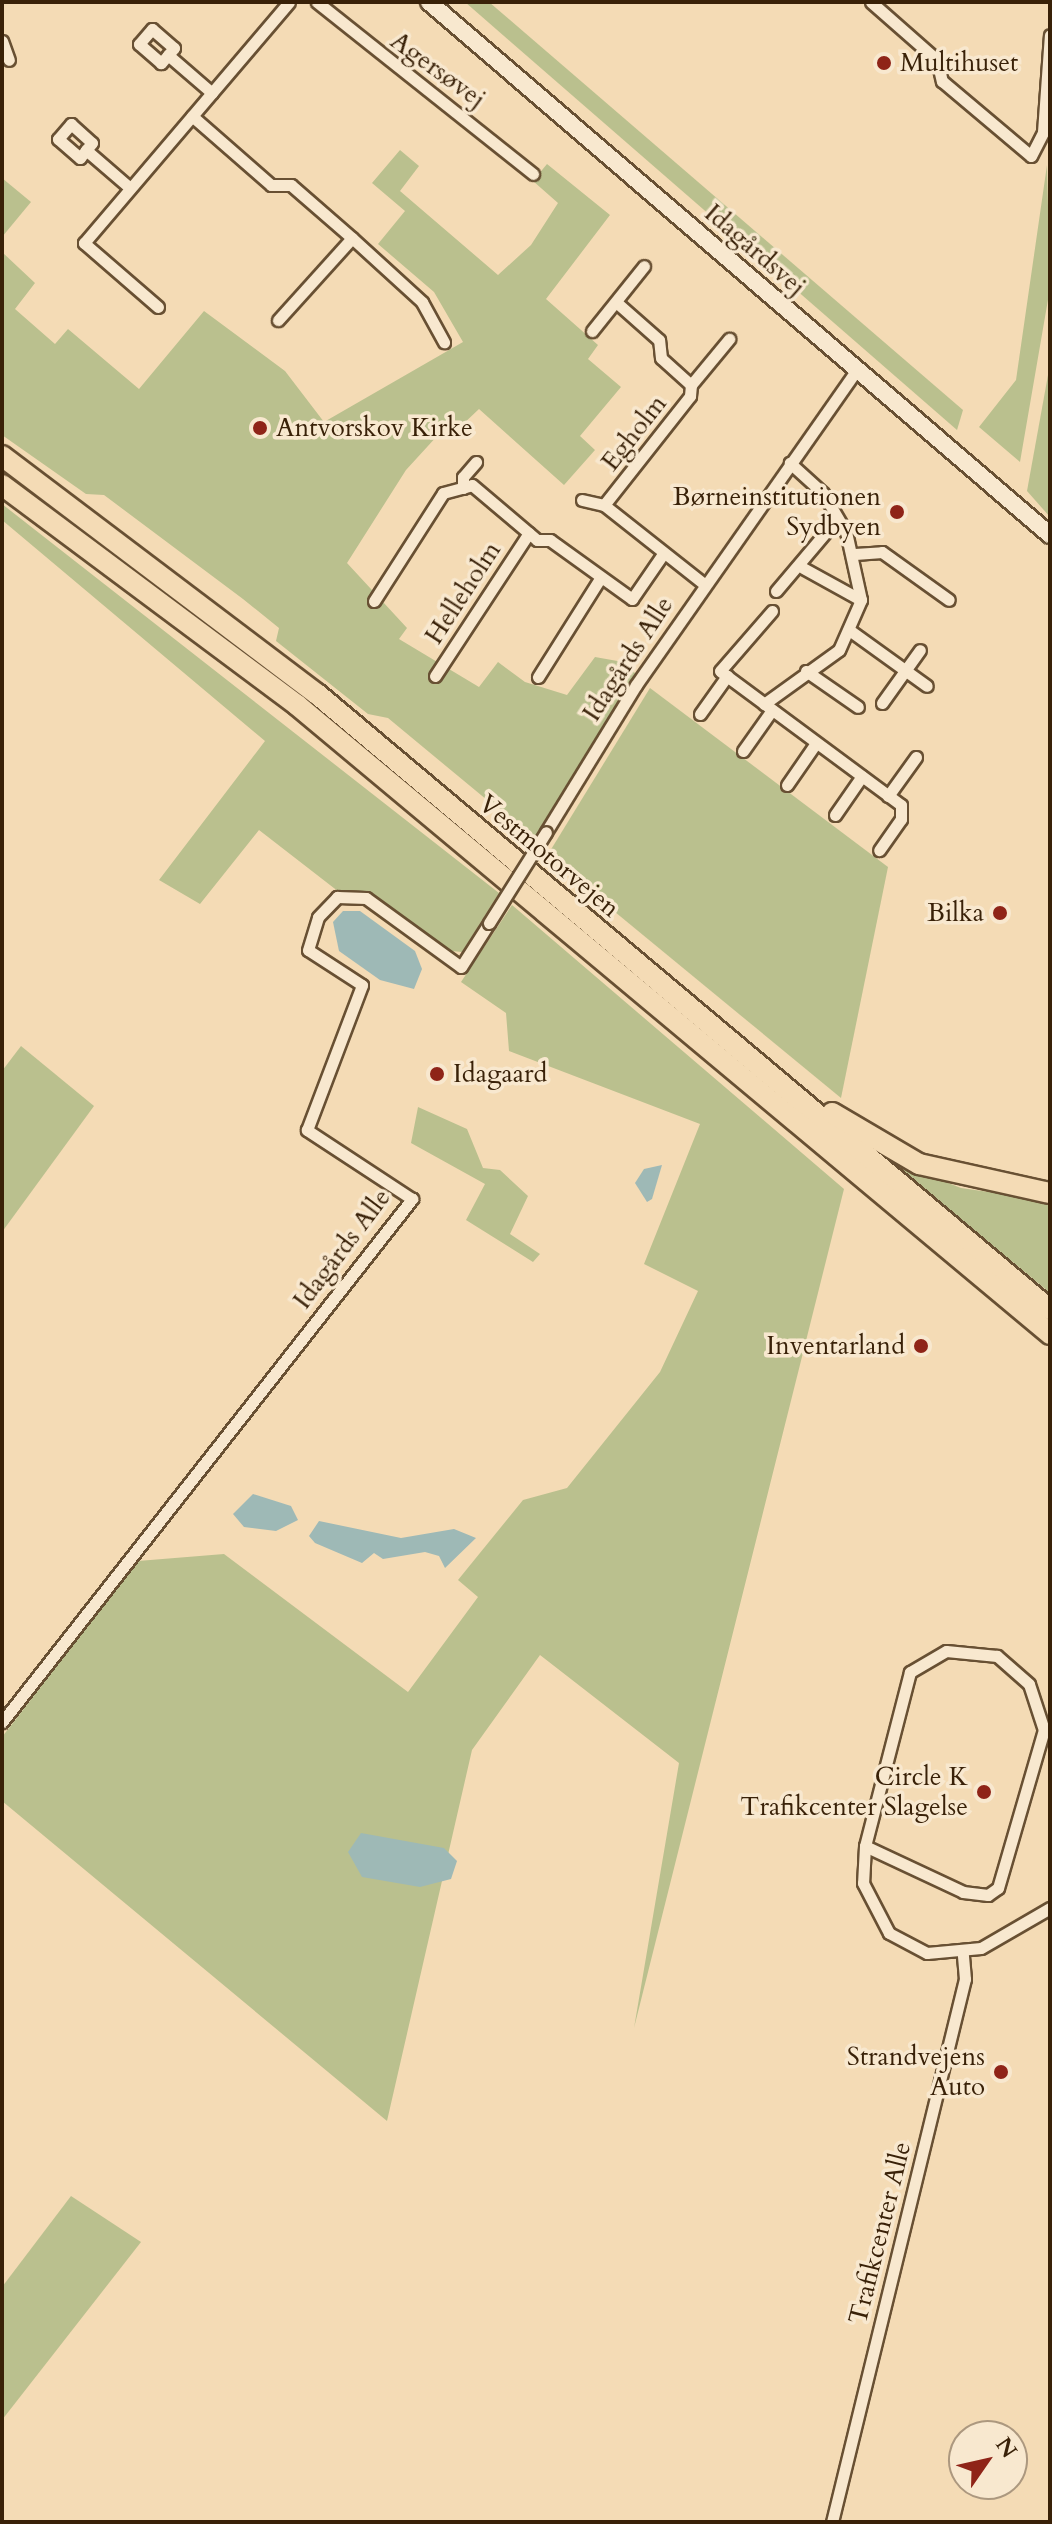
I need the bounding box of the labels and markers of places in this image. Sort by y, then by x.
place label: Multihuset [900,47,1018,79]
marker: Multihuset [875,54,893,72]
place label: Antvorskov Kirke [276,412,473,444]
marker: Antvorskov Kirke [251,419,269,437]
place label: Børneinstitutionen Sydbyen [673,481,881,542]
marker: Børneinstitutionen Sydbyen [888,503,906,521]
place label: Bilka [927,897,984,929]
marker: Bilka [991,904,1009,922]
place label: Idagaard [453,1058,547,1090]
marker: Idagaard [428,1065,446,1083]
place label: Inventarland [766,1330,905,1362]
marker: Inventarland [912,1337,930,1355]
place label: Circle K Trafikcenter Slagelse [740,1761,968,1822]
marker: Circle K Trafikcenter Slagelse [975,1783,993,1801]
place label: Strandvejens Auto [847,2041,985,2102]
marker: Strandvejens Auto [992,2063,1010,2081]

